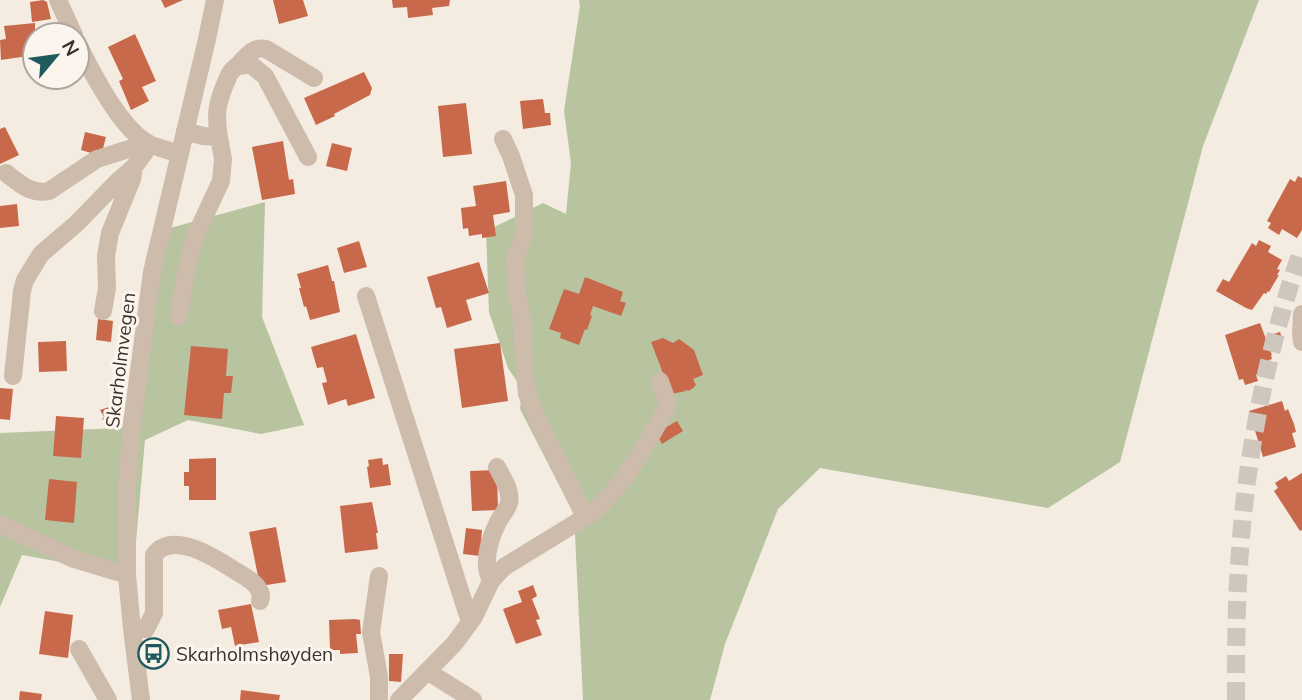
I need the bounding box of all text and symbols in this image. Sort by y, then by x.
north arrow [21,21,91,91]
text: N [57,36,85,60]
street label: Skarholmvegen [100,291,140,429]
bus stop icon: Skarholmshøyden [136,637,170,671]
place label: Skarholmshøyden [176,642,333,666]

